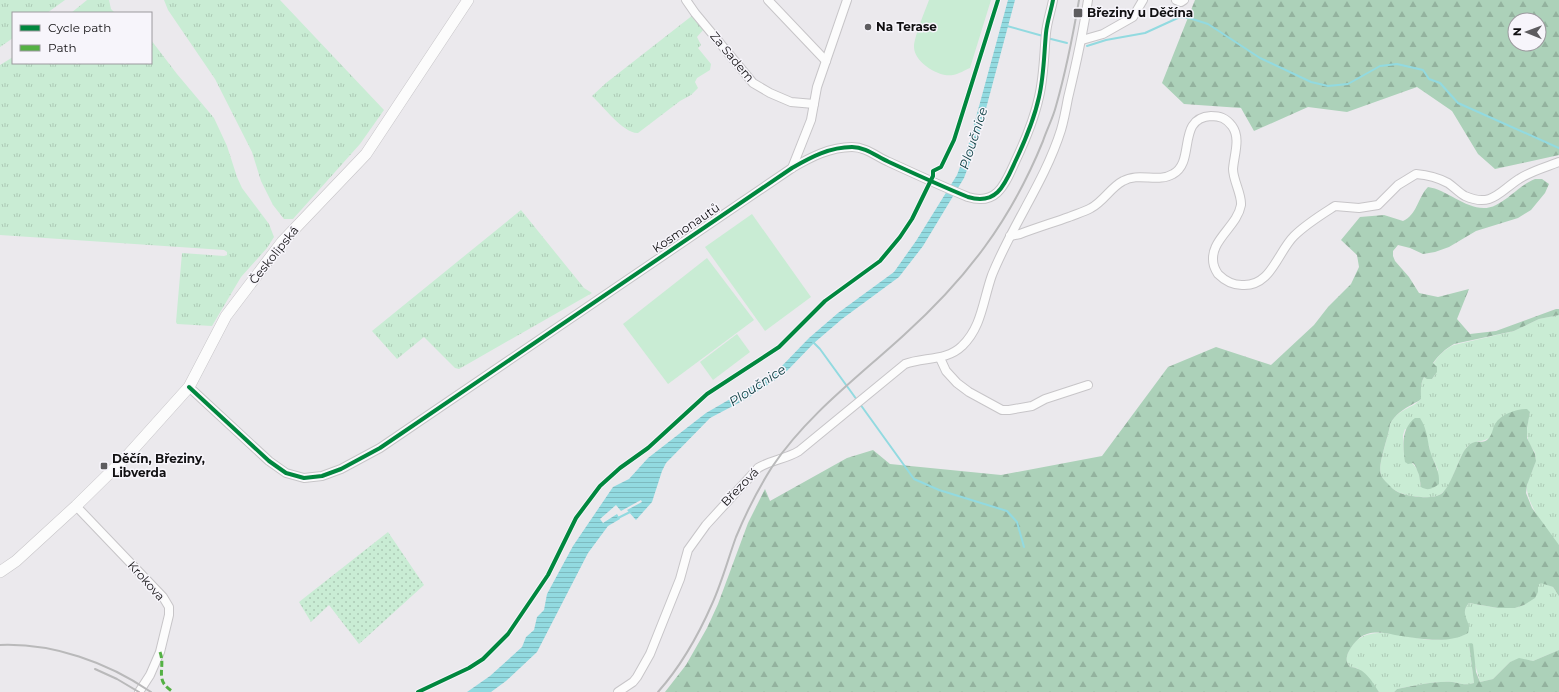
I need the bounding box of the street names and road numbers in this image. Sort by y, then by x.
street label: Za Sadem [707,29,758,85]
street label: Kosmonautů [649,200,722,256]
street label: Českolipská [246,223,302,287]
street label: Březová [718,464,762,509]
street label: Krokova [125,558,168,604]

